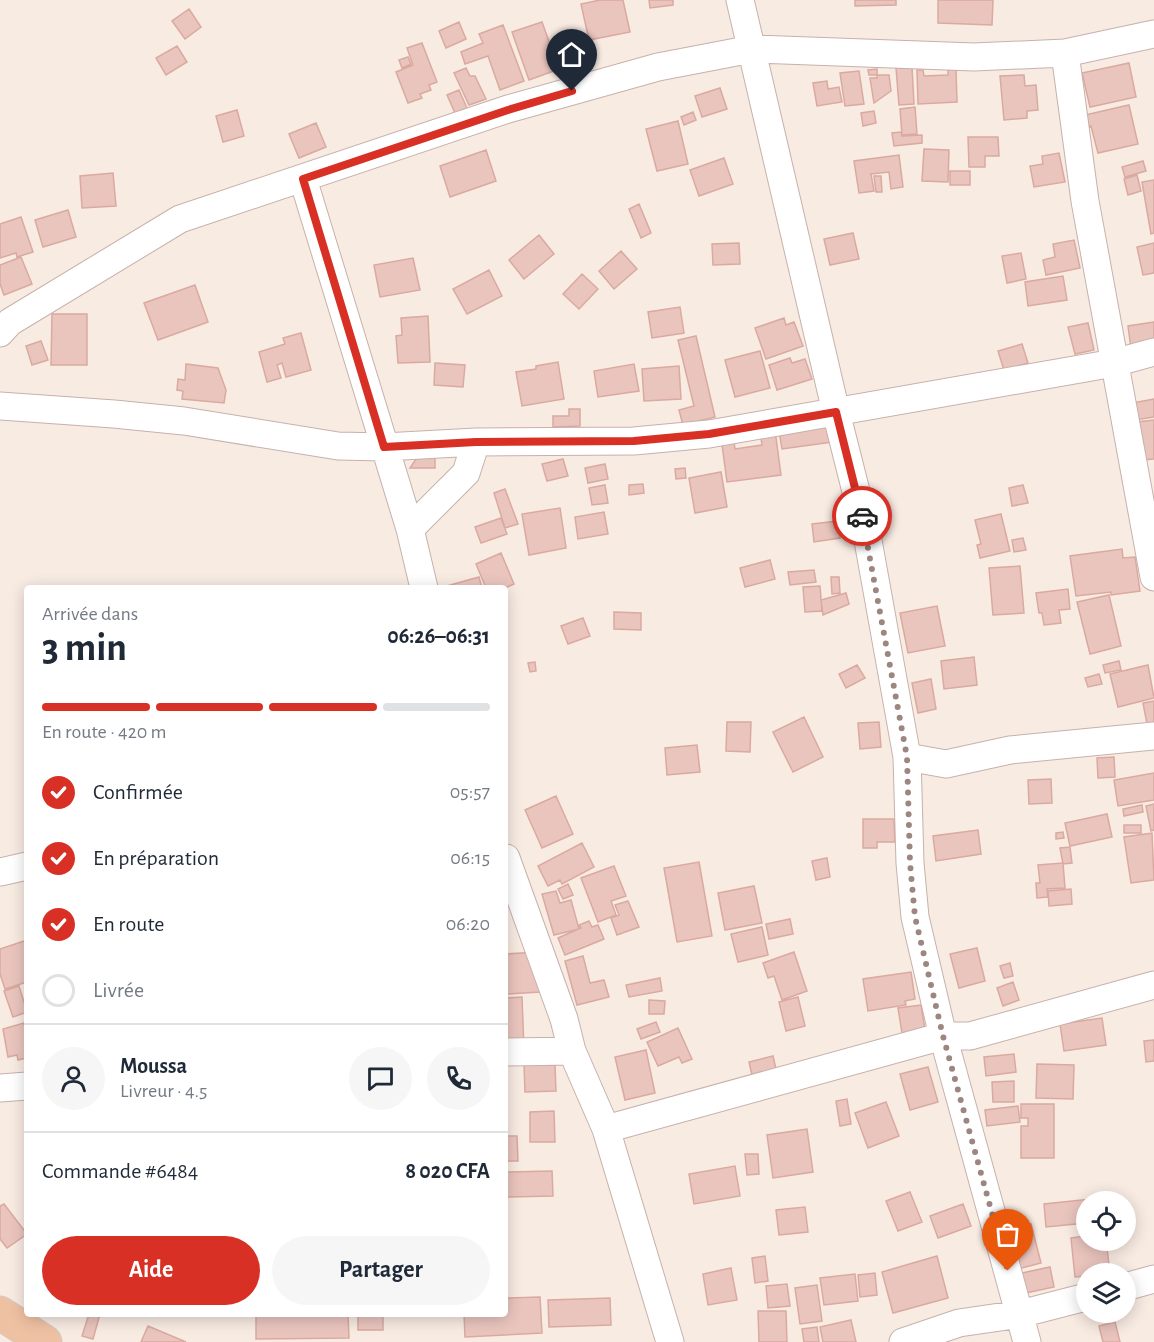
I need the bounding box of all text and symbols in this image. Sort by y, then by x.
pin [546,29,597,91]
icon: home [555,38,588,71]
courier [832,486,892,546]
icon: car [846,500,879,533]
text: Arrivée dans [42,604,138,624]
text: 06:26–06:31 [387,625,490,647]
text: 3 min [42,629,127,668]
text: En route · 420 m [42,722,167,742]
icon: check [42,776,75,809]
text: Confirmée [93,781,183,803]
text: 05:57 [450,782,490,802]
icon: check [42,842,75,875]
text: En préparation [93,847,219,869]
text: 06:15 [450,848,490,868]
icon: check [42,908,75,941]
text: En route [93,913,164,935]
text: 06:20 [446,914,490,934]
text: Livrée [93,979,144,1001]
button: person [42,1047,105,1110]
button: chat [349,1047,412,1110]
button: phone [427,1047,490,1110]
text: Moussa [120,1055,187,1077]
text: Livreur · 4.5 [120,1081,207,1101]
text: Commande #6484 [42,1160,198,1182]
text: 8 020 CFA [405,1160,490,1182]
map controls [1076,1191,1136,1323]
button: locate [1076,1191,1136,1251]
pin [982,1209,1033,1271]
icon: bag [991,1218,1024,1251]
button: Aide [42,1236,260,1305]
button: Partager [272,1236,490,1305]
button: layers [1076,1263,1136,1323]

